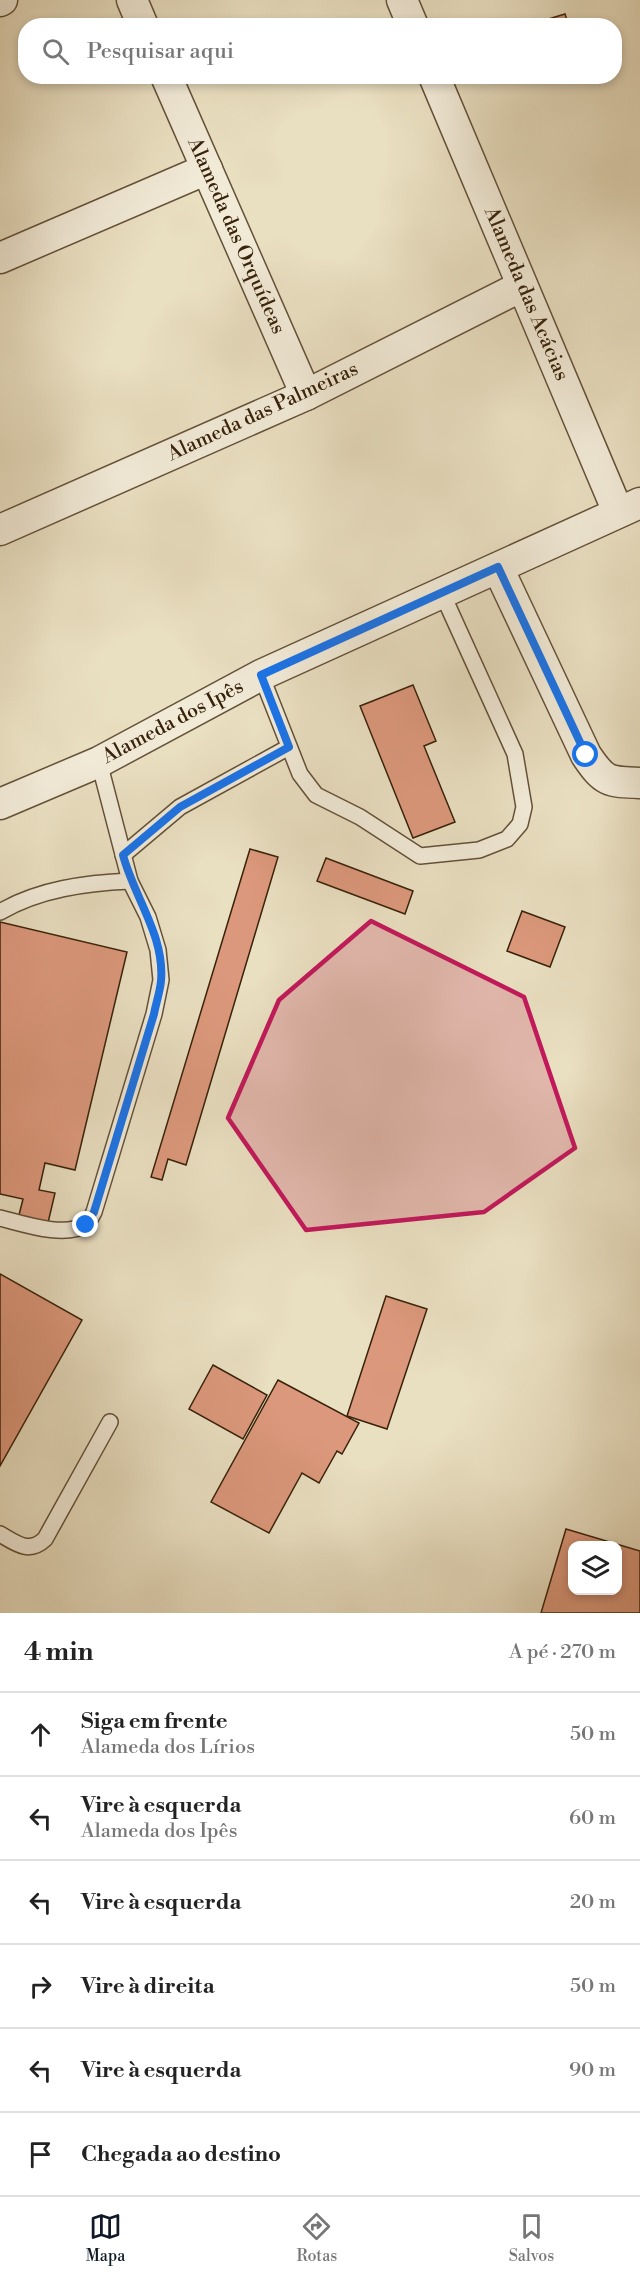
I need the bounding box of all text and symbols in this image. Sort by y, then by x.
search box [18,18,622,84]
icon: search [39,35,72,68]
text: Pesquisar aqui [87,38,234,65]
street label: Alameda das Orquídeas [181,133,291,338]
street label: Alameda das Acácias [478,202,574,385]
street label: Alameda das Palmeiras [163,357,362,468]
street label: Alameda dos Ipês [97,674,248,770]
route start [572,741,598,767]
route end [72,1211,98,1237]
map controls [568,1541,622,1595]
button: layers [568,1541,622,1595]
text: 4 min [24,1636,94,1668]
text: A pé · 270 m [509,1640,616,1665]
text: Siga em frente [81,1708,228,1735]
icon: ahead [24,1718,57,1751]
text: 50 m [570,1722,616,1747]
text: Alameda dos Lírios [81,1735,255,1760]
text: Vire à esquerda [81,1792,241,1819]
icon: left [24,1802,57,1835]
text: 60 m [569,1806,616,1831]
text: Alameda dos Ipês [81,1819,237,1844]
icon: left [24,1886,57,1919]
text: Vire à esquerda [81,1889,241,1916]
text: 20 m [570,1890,616,1915]
icon: right [24,1970,57,2003]
text: Vire à direita [81,1973,215,2000]
text: 50 m [570,1974,616,1999]
icon: left [24,2054,57,2087]
text: Vire à esquerda [81,2057,241,2084]
text: 90 m [569,2058,616,2083]
icon: arrive [24,2138,57,2171]
text: Chegada ao destino [81,2141,281,2168]
tab: Mapa [86,2210,125,2266]
tab: Rotas [297,2210,337,2266]
tab: Salvos [509,2210,554,2266]

